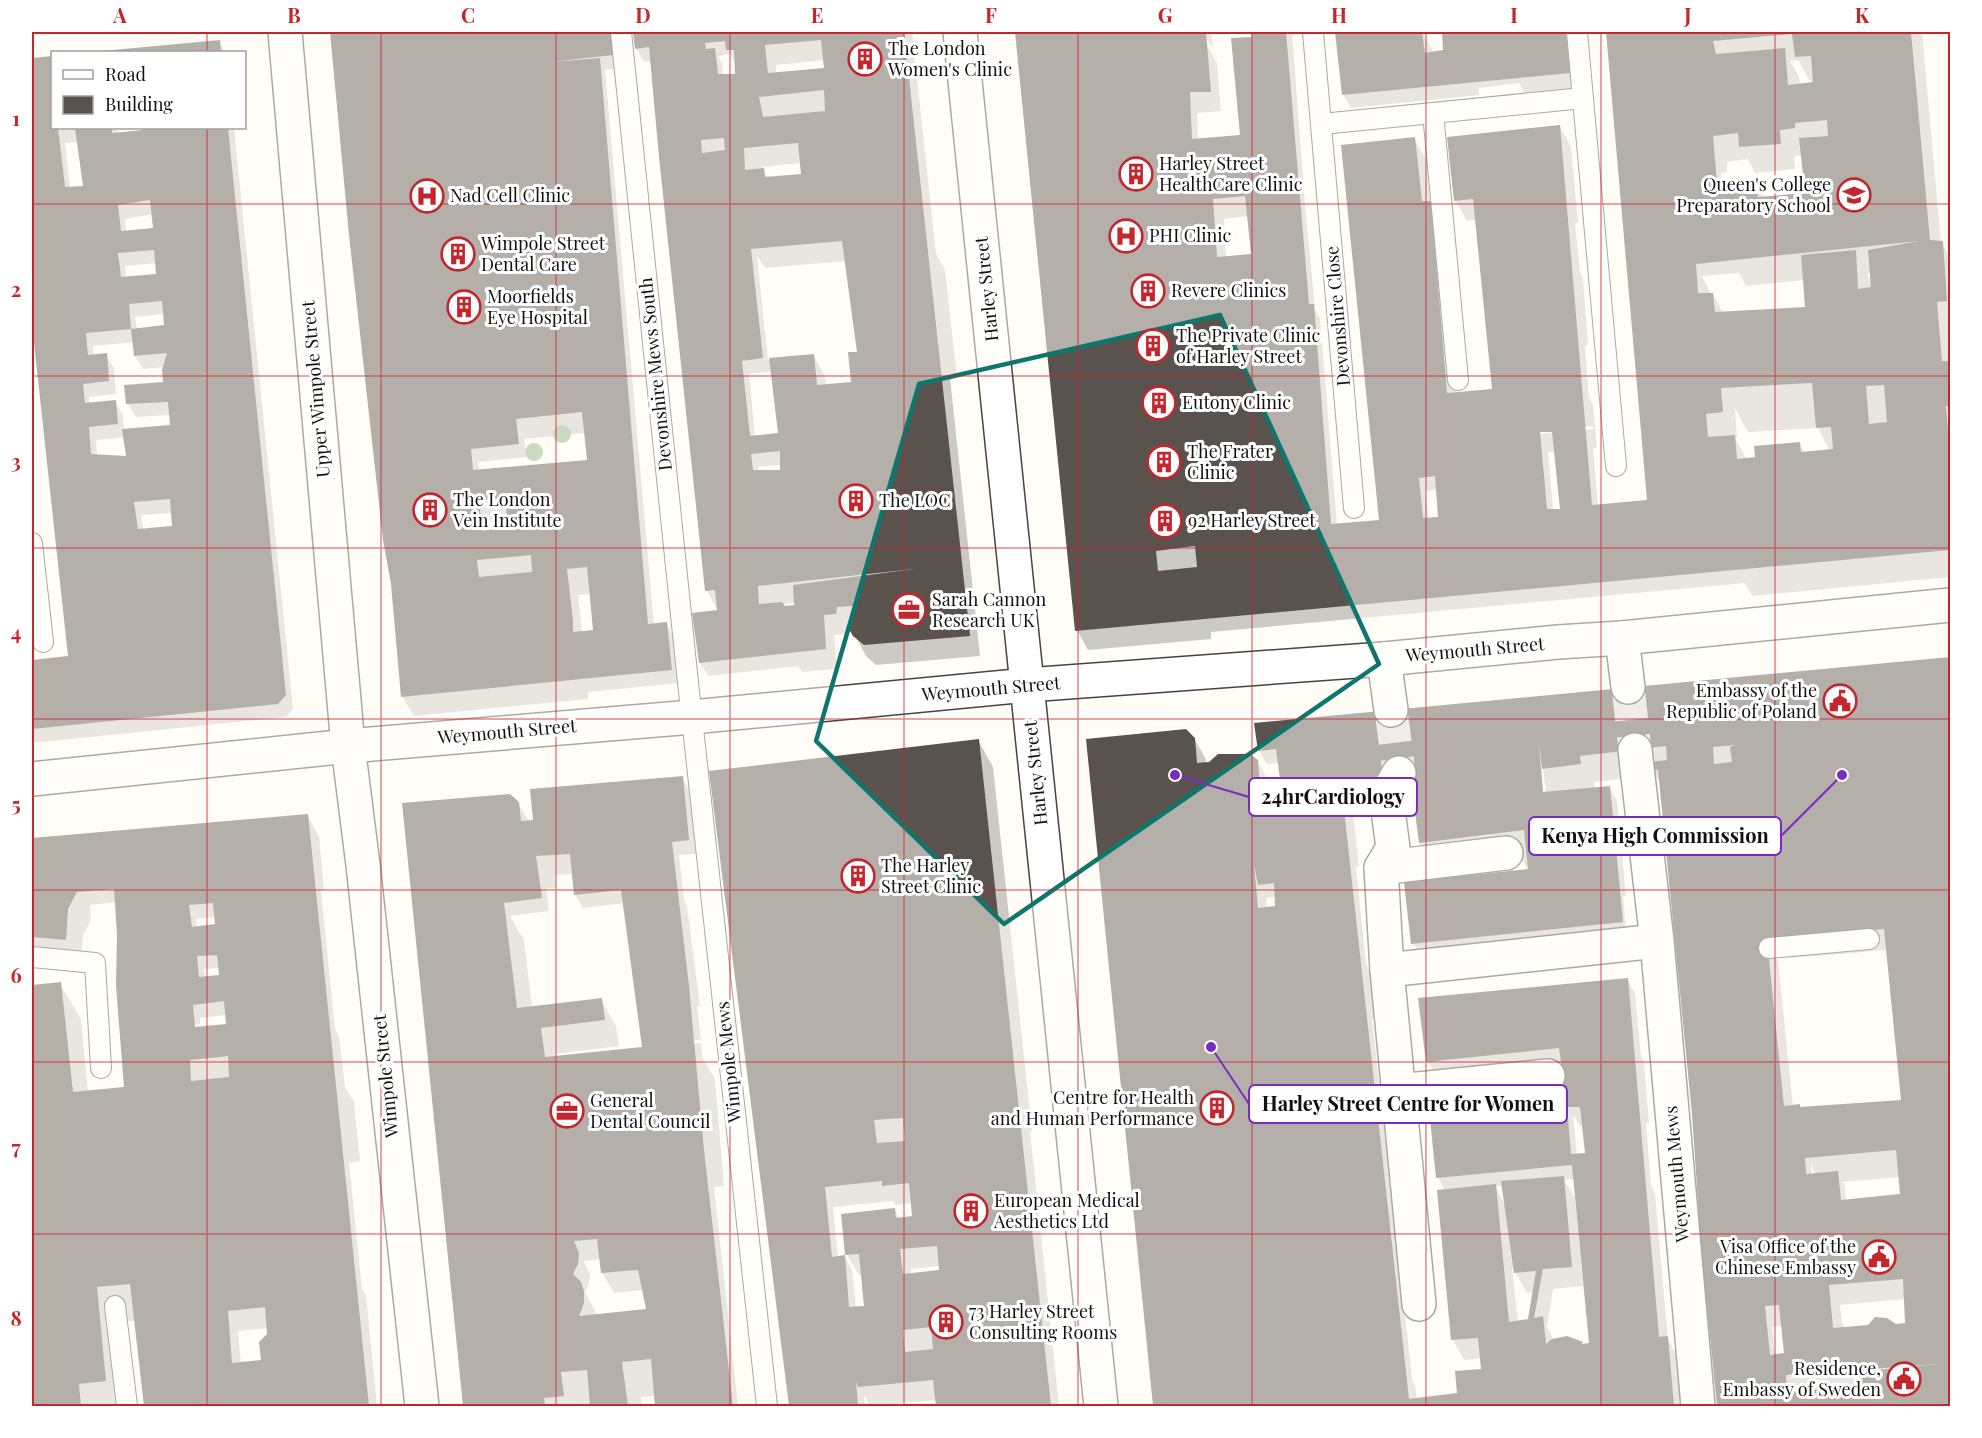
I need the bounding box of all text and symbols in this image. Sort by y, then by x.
text: A [112,1,127,28]
text: B [287,1,301,28]
text: C [461,1,475,28]
text: D [635,1,651,28]
text: E [811,1,823,28]
text: F [985,1,997,28]
text: G [1158,1,1173,28]
text: H [1331,1,1347,28]
text: I [1510,1,1518,28]
text: J [1683,1,1692,28]
text: K [1855,1,1870,28]
place label: The London Women's Clinic [887,36,1012,81]
building icon: The London Women's Clinic [847,41,883,77]
legend [51,51,246,129]
text: Road [105,62,146,86]
text: Building [105,92,173,116]
text: 1 [12,104,20,131]
place label: Harley Street HealthCare Clinic [1159,151,1303,196]
building icon: Harley Street HealthCare Clinic [1118,156,1154,192]
place label: Queen's College Preparatory School [1676,172,1831,217]
school or university icon: Queen's College Preparatory School [1836,177,1872,213]
hospital icon: Nad Cell Clinic [409,178,445,214]
place label: Nad Cell Clinic [450,183,570,207]
hospital icon: PHI Clinic [1108,218,1144,254]
place label: PHI Clinic [1149,223,1232,247]
place label: Wimpole Street Dental Care [480,231,606,276]
street label: Harley Street [968,235,1003,343]
building icon: Wimpole Street Dental Care [440,236,476,272]
street label: Devonshire Close [1319,245,1355,387]
building icon: Revere Clinics [1130,273,1166,309]
text: 2 [11,275,21,302]
street label: Devonshire Mews South [633,276,677,472]
place label: Revere Clinics [1171,278,1286,302]
place label: Moorfields Eye Hospital [487,284,588,329]
building icon: Moorfields Eye Hospital [446,289,482,325]
street label: Upper Wimpole Street [295,299,335,479]
place label: The Private Clinic of Harley Street [1176,323,1321,368]
building icon: The Private Clinic of Harley Street [1135,328,1171,364]
building icon: Eutony Clinic [1141,385,1177,421]
place label: Eutony Clinic [1182,390,1291,414]
place label: The Frater Clinic [1187,439,1273,484]
building icon: The Frater Clinic [1146,444,1182,480]
text: 3 [11,447,21,474]
building icon: The LOC [838,483,874,519]
place label: The London Vein Institute [452,487,562,532]
place label: The LOC [879,488,951,512]
building icon: The London Vein Institute [412,492,448,528]
building icon: 92 Harley Street [1147,503,1183,539]
place label: 92 Harley Street [1188,508,1316,532]
place label: Sarah Cannon Research UK [932,587,1046,632]
office icon: Sarah Cannon Research UK [891,592,927,628]
text: 4 [11,618,21,645]
street label: Weymouth Street [1404,631,1546,667]
street label: Weymouth Street [920,670,1062,706]
place label: Embassy of the Republic of Poland [1666,678,1818,723]
public building icon: Embassy of the Republic of Poland [1822,683,1858,719]
street label: Weymouth Street [436,713,578,749]
street label: Harley Street [1017,719,1052,827]
callout: 24hrCardiology [1249,778,1417,816]
text: 24hrCardiology [1261,782,1406,809]
text: 5 [11,790,21,817]
callout: Kenya High Commission [1529,817,1781,855]
text: Kenya High Commission [1541,821,1769,848]
place label: The Harley Street Clinic [881,853,981,898]
building icon: The Harley Street Clinic [840,858,876,894]
text: 6 [10,961,22,988]
street label: Wimpole Mews [710,1000,746,1125]
street label: Wimpole Street [367,1012,404,1140]
place label: Centre for Health and Human Performance [991,1085,1194,1130]
callout: Harley Street Centre for Women [1249,1085,1567,1123]
place label: General Dental Council [590,1088,710,1133]
text: Harley Street Centre for Women [1262,1089,1555,1116]
building icon: Centre for Health and Human Performance [1199,1090,1235,1126]
office icon: General Dental Council [549,1093,585,1129]
street label: Weymouth Mews [1658,1105,1694,1244]
text: 7 [11,1133,21,1160]
place label: European Medical Aesthetics Ltd [993,1188,1140,1233]
building icon: European Medical Aesthetics Ltd [953,1193,989,1229]
place label: Visa Office of the Chinese Embassy [1715,1234,1856,1279]
public building icon: Visa Office of the Chinese Embassy [1861,1239,1897,1275]
place label: 73 Harley Street Consulting Rooms [969,1299,1117,1344]
text: 8 [10,1304,22,1331]
building icon: 73 Harley Street Consulting Rooms [928,1304,964,1340]
place label: Residence, Embassy of Sweden [1723,1356,1881,1401]
public building icon: Residence, Embassy of Sweden [1886,1361,1922,1397]

